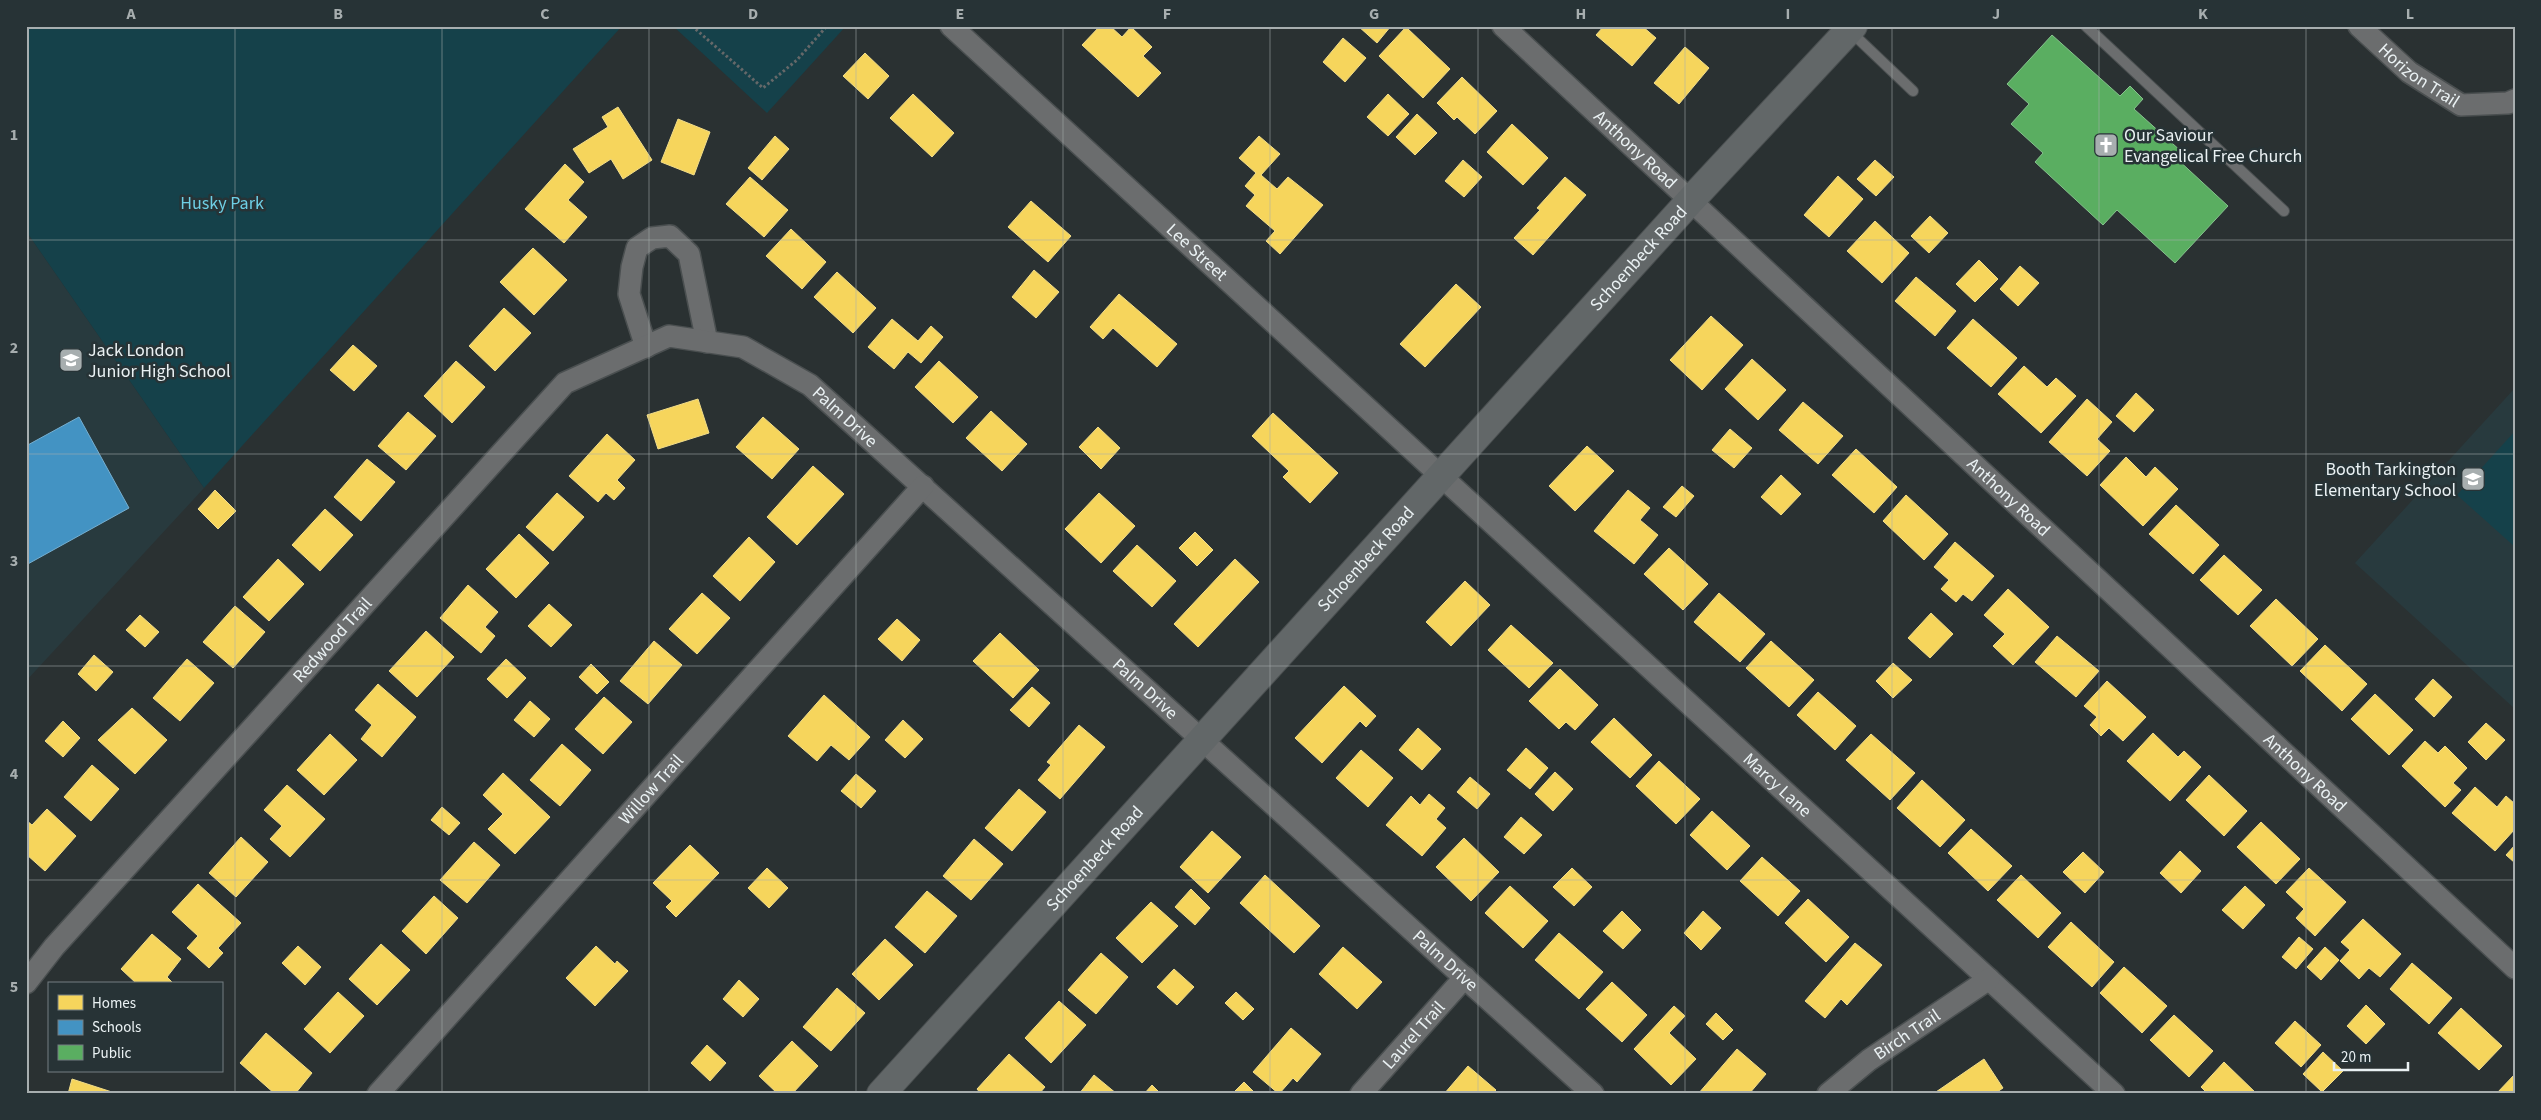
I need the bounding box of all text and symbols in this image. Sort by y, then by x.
text: A [125,3,136,25]
text: B [333,3,343,25]
text: C [540,3,550,25]
text: D [748,3,758,25]
text: E [956,3,964,25]
text: F [1163,3,1171,25]
text: G [1369,3,1379,25]
text: H [1576,3,1586,25]
text: I [1786,3,1790,25]
text: J [1992,3,2000,25]
text: K [2198,3,2208,25]
text: L [2406,3,2414,25]
street label: Horizon Trail [2373,37,2465,114]
street label: Anthony Road [1588,104,1683,195]
place label: Our Saviour Evangelical Free Church [2124,123,2302,169]
text: 1 [10,124,18,146]
church icon: Our Saviour Evangelical Free Church [2093,132,2119,158]
park label: Husky Park [180,191,264,216]
street label: Schoenbeck Road [1584,200,1693,316]
street label: Lee Street [1161,217,1233,287]
text: 2 [10,337,18,359]
place label: Jack London Junior High School [88,338,231,384]
school or university icon: Jack London Junior High School [58,347,84,373]
street label: Palm Drive [807,380,883,453]
street label: Anthony Road [1962,452,2056,542]
place label: Booth Tarkington Elementary School [2314,457,2456,503]
school or university icon: Booth Tarkington Elementary School [2460,466,2486,492]
street label: Schoenbeck Road [1311,501,1420,617]
text: 3 [10,550,18,572]
street label: Redwood Trail [287,592,378,688]
street label: Palm Drive [1107,652,1184,725]
street label: Anthony Road [2258,728,2352,818]
street label: Marcy Lane [1738,747,1817,823]
street label: Willow Trail [613,749,689,830]
text: 4 [10,763,19,785]
street label: Schoenbeck Road [1040,800,1149,917]
street label: Palm Drive [1407,924,1484,997]
text: 5 [10,976,18,998]
legend [48,982,222,1072]
text: Homes [92,993,136,1014]
street label: Laurel Trail [1376,995,1451,1075]
street label: Birch Trail [1869,1003,1945,1066]
text: Schools [92,1017,141,1038]
scale bar [2334,1040,2407,1072]
text: Public [92,1043,131,1064]
text: 20 m [2341,1047,2371,1068]

